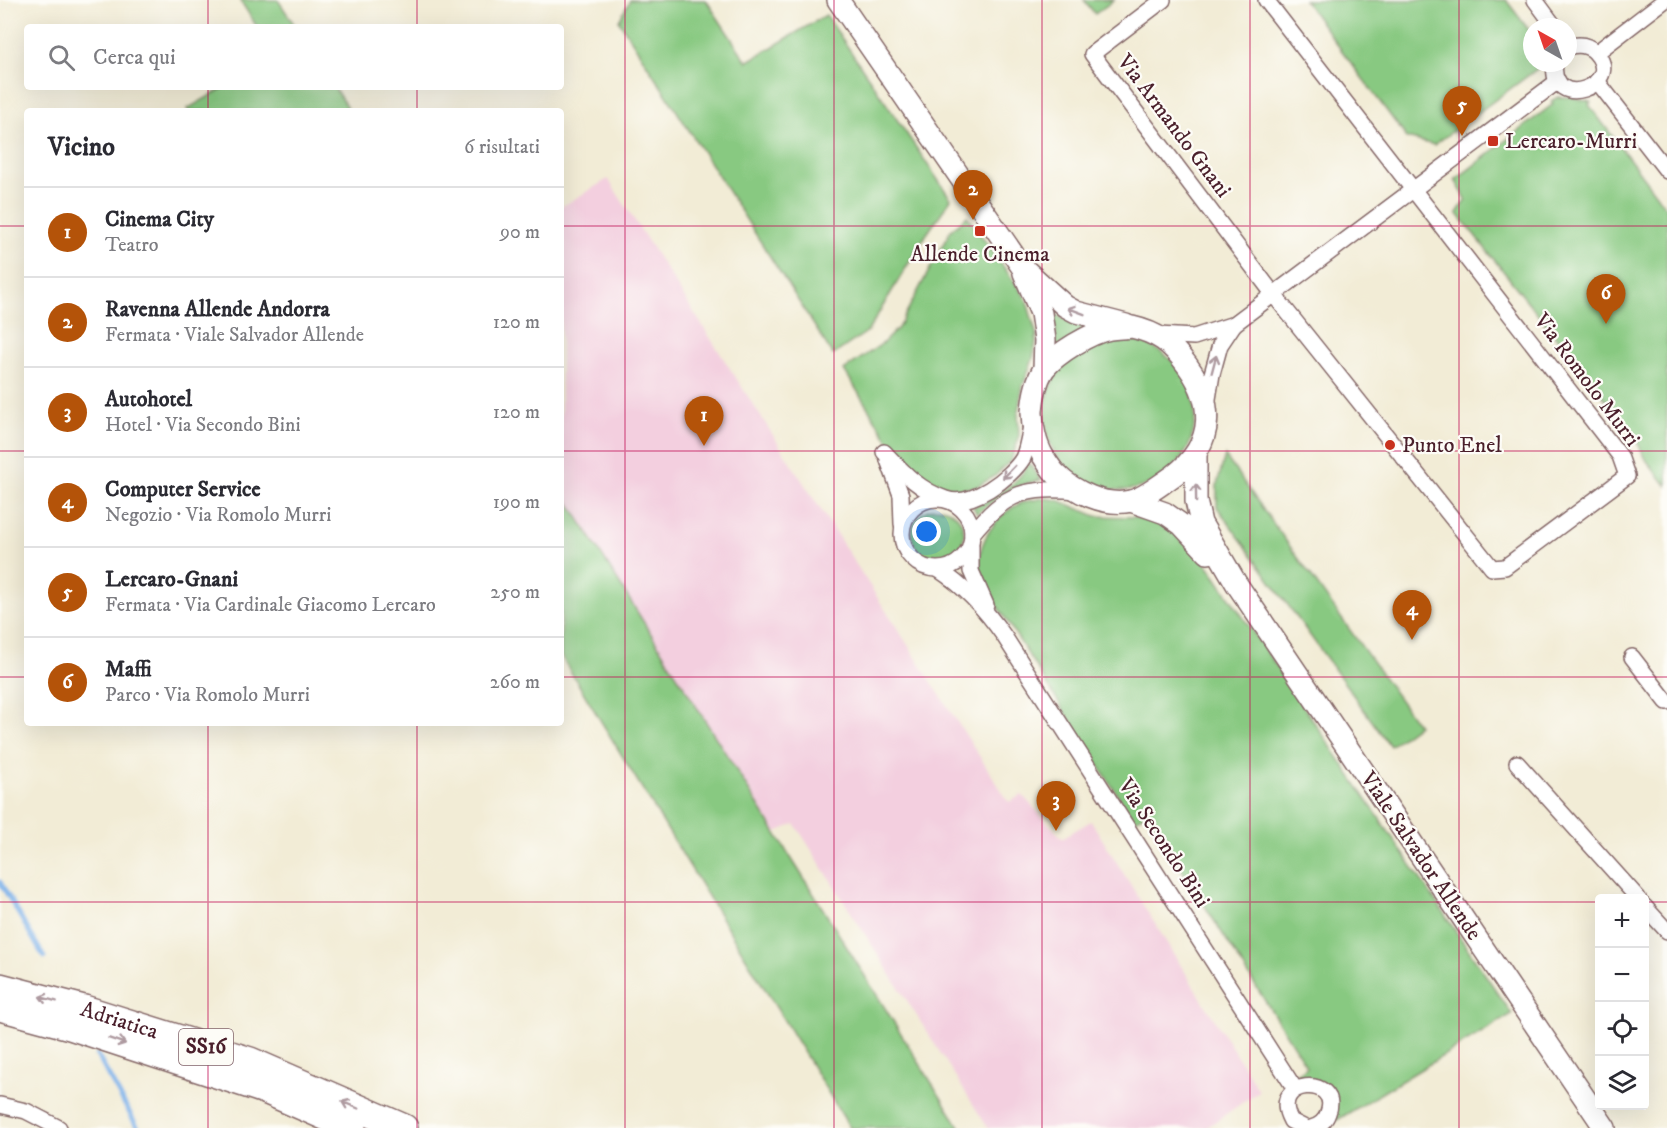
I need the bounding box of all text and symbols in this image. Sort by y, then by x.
north arrow [1523,18,1577,72]
search box [24,24,564,90]
icon: search [45,41,78,74]
text: Cerca qui [93,44,176,71]
street label: Via Armando Gnani [1111,48,1237,203]
pin: 5 [1442,86,1482,136]
place label: Lercaro-Murri [1505,128,1637,155]
text: Vicino [48,131,115,164]
marker: Lercaro-Murri [1486,134,1500,148]
text: 6 risultati [464,135,540,160]
pin: 2 [954,170,992,220]
text: Cinema City [105,206,214,233]
text: 1 [64,220,71,245]
text: 90 m [500,220,540,245]
marker: Allende Cinema [973,224,987,238]
text: Teatro [105,233,158,258]
place label: Allende Cinema [910,241,1050,268]
pin: 6 [1586,274,1626,324]
text: Ravenna Allende Andorra [105,296,330,323]
one-way arrow [1068,304,1086,315]
street label: Via Romolo Murri [1527,307,1646,452]
text: 2 [63,310,72,335]
text: 120 m [493,310,540,335]
text: Fermata · Viale Salvador Allende [105,323,364,348]
one-way arrow [1209,355,1221,374]
text: Autohotel [105,386,192,413]
pin: 1 [684,396,724,446]
text: 3 [64,400,71,425]
text: 120 m [493,400,540,425]
text: Hotel · Via Secondo Bini [105,413,301,438]
place label: Punto Enel [1402,432,1502,459]
marker: Punto Enel [1383,438,1397,452]
one-way arrow [1002,465,1016,480]
text: Computer Service [105,476,261,503]
one-way arrow [1191,483,1202,503]
text: 4 [62,490,73,515]
text: 190 m [493,490,540,515]
text: Negozio · Via Romolo Murri [105,503,331,528]
your location [912,517,941,546]
text: Lercaro-Gnani [105,566,238,593]
text: 5 [63,580,72,605]
text: 250 m [490,580,540,605]
pin: 4 [1392,590,1432,640]
text: Fermata · Via Cardinale Giacomo Lercaro [105,593,436,618]
text: Maffi [105,656,152,683]
text: 6 [62,670,73,695]
text: 260 m [490,670,540,695]
text: Parco · Via Romolo Murri [105,683,310,708]
street label: Viale Salvador Allende [1354,766,1487,946]
street label: Via Secondo Bini [1112,772,1216,913]
pin: 3 [1036,782,1076,831]
map controls [1595,894,1649,1110]
button: + [1595,894,1649,948]
button: − [1595,948,1649,1002]
one-way arrow [39,993,58,1005]
street label: Adriatica [77,995,162,1045]
button: locate [1595,1002,1649,1056]
road number: SS16 [179,1029,233,1065]
one-way arrow [107,1036,126,1047]
button: layers [1595,1056,1649,1110]
one-way arrow [342,1099,360,1110]

